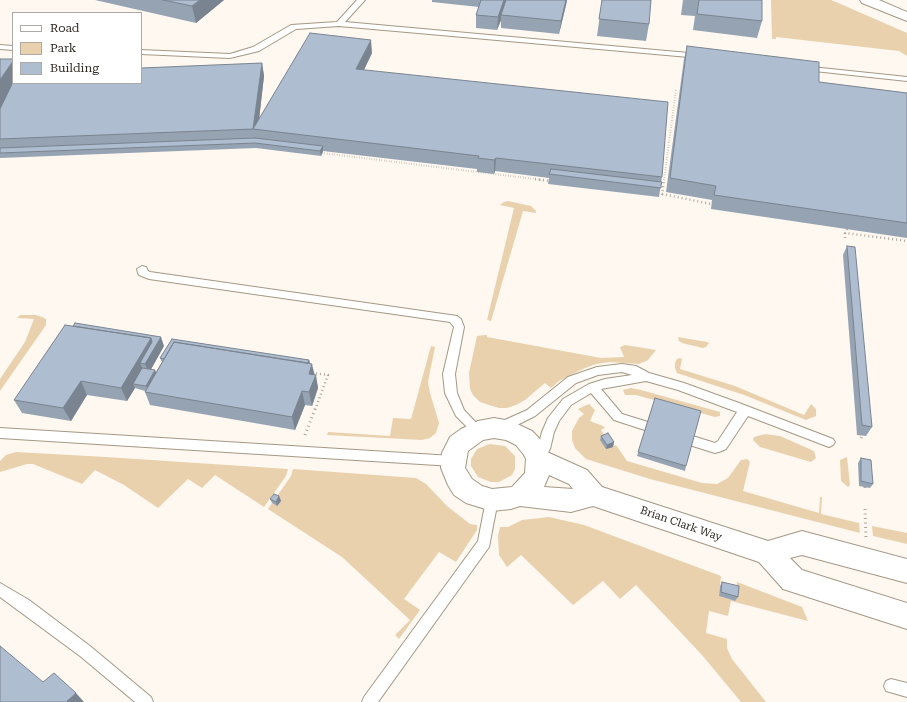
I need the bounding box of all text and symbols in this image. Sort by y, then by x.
legend [12,12,142,84]
text: Road [50,21,79,35]
text: Park [50,41,76,55]
text: Building [50,61,99,75]
street label: Brian Clark Way [638,504,724,544]

